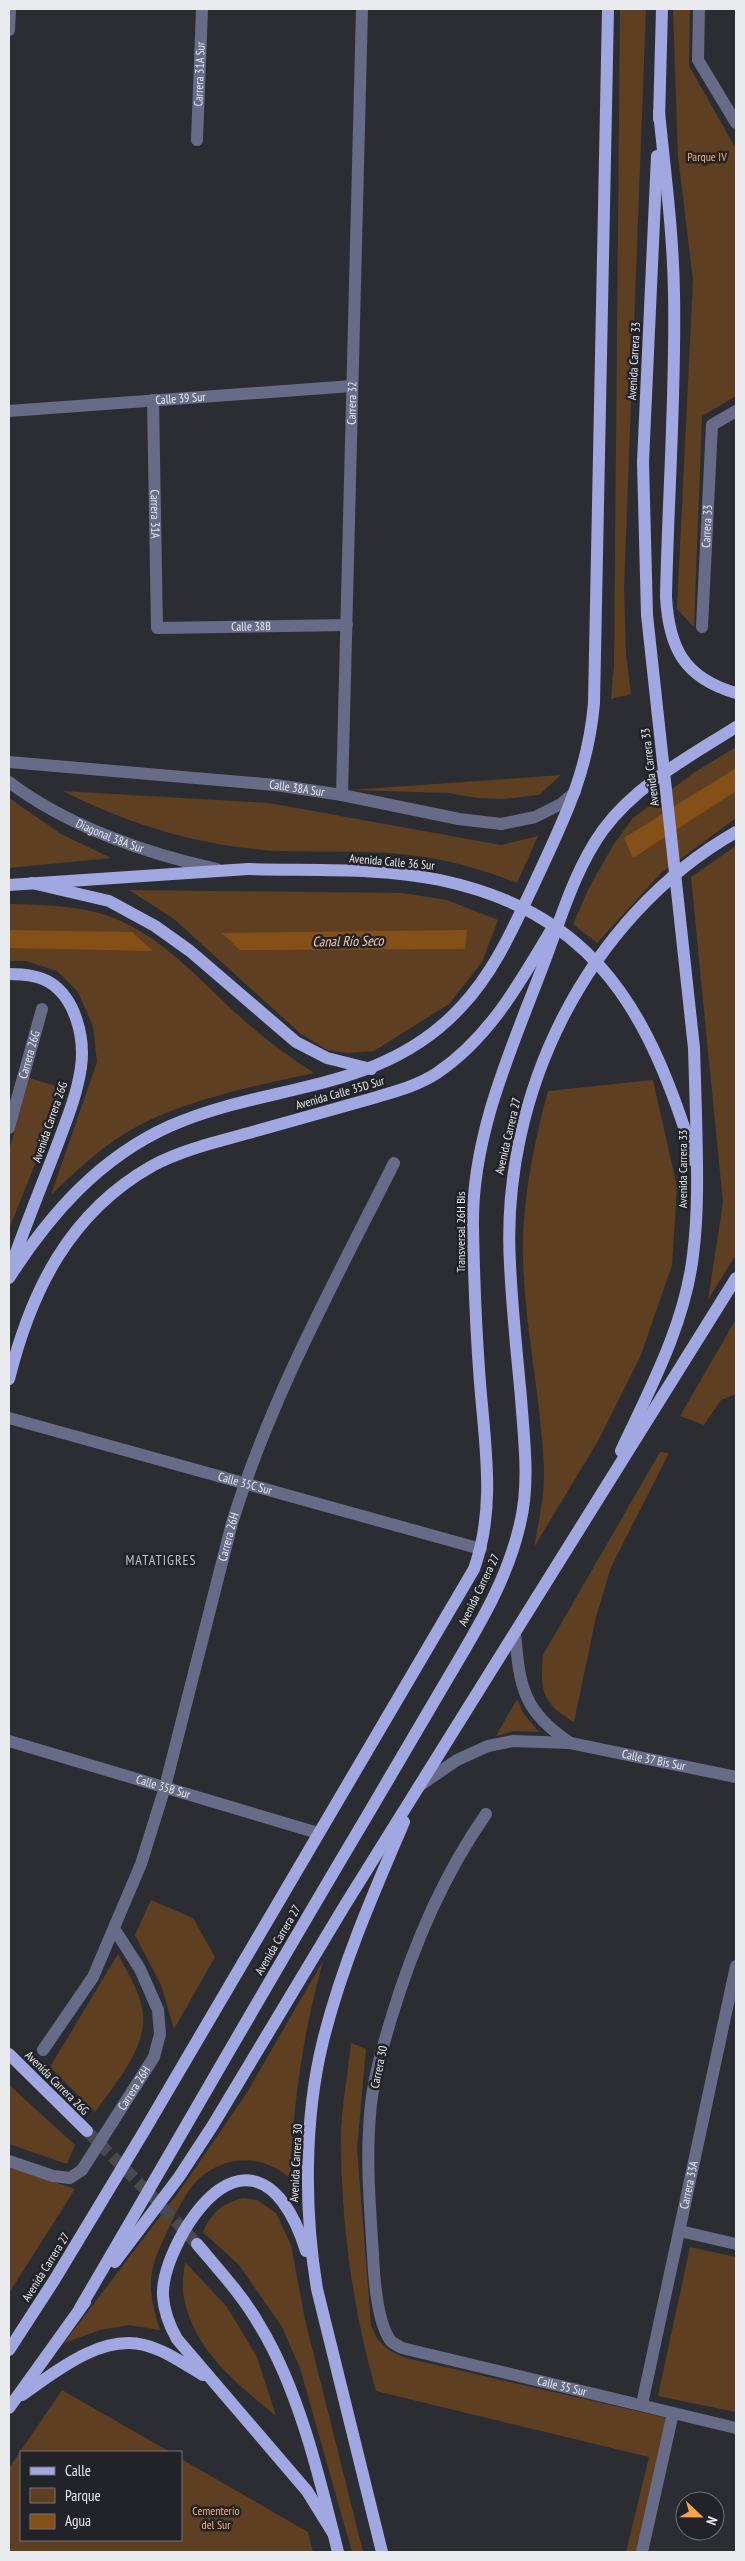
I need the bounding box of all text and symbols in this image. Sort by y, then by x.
street label: Carrera 31A Sur [190,41,208,107]
park label: Parque IV [687,149,727,164]
street label: Avenida Carrera 33 [624,321,643,401]
street label: Carrera 32 [343,381,360,425]
street label: Calle 39 Sur [155,389,207,407]
street label: Carrera 31A [148,489,163,539]
street label: Carrera 33 [698,504,715,548]
street label: Calle 38B [231,618,271,634]
street label: Avenida Carrera 33 [637,727,662,807]
street label: Calle 38A Sur [269,776,326,799]
street label: Diagonal 38A Sur [74,815,147,856]
street label: Avenida Calle 36 Sur [349,850,436,873]
water label: Canal Río Seco [312,931,385,951]
street label: Carrera 26G [15,1029,43,1080]
street label: Avenida Calle 35D Sur [294,1072,387,1112]
street label: Avenida Carrera 26G [29,1079,70,1164]
street label: Avenida Carrera 27 [491,1096,524,1176]
street label: Avenida Carrera 33 [675,1130,690,1208]
street label: Transversal 26H Bis [453,1192,468,1272]
street label: Calle 35C Sur [217,1468,275,1498]
street label: Carrera 26H [215,1511,242,1563]
district label: MATATIGRES [125,1551,197,1569]
street label: Avenida Carrera 27 [455,1551,502,1628]
street label: Calle 37 Bis Sur [621,1746,688,1774]
street label: Calle 35B Sur [135,1771,193,1802]
street label: Avenida Carrera 27 [251,1902,304,1977]
street label: Carrera 30 [367,2044,390,2090]
street label: Avenida Carrera 26G [22,2048,93,2118]
street label: Carrera 26H [114,2063,153,2113]
street label: Avenida Carrera 30 [286,2123,305,2203]
street label: Carrera 33A [676,2159,701,2210]
street label: Avenida Carrera 27 [18,2230,73,2304]
street label: Calle 35 Sur [536,2373,589,2399]
legend [20,2451,182,2541]
text: Calle [65,2461,91,2480]
text: Parque [65,2486,101,2505]
north arrow [675,2491,725,2541]
park label: Cementerio del Sur [192,2503,240,2532]
text: Agua [65,2511,91,2530]
text: N [702,2514,722,2528]

